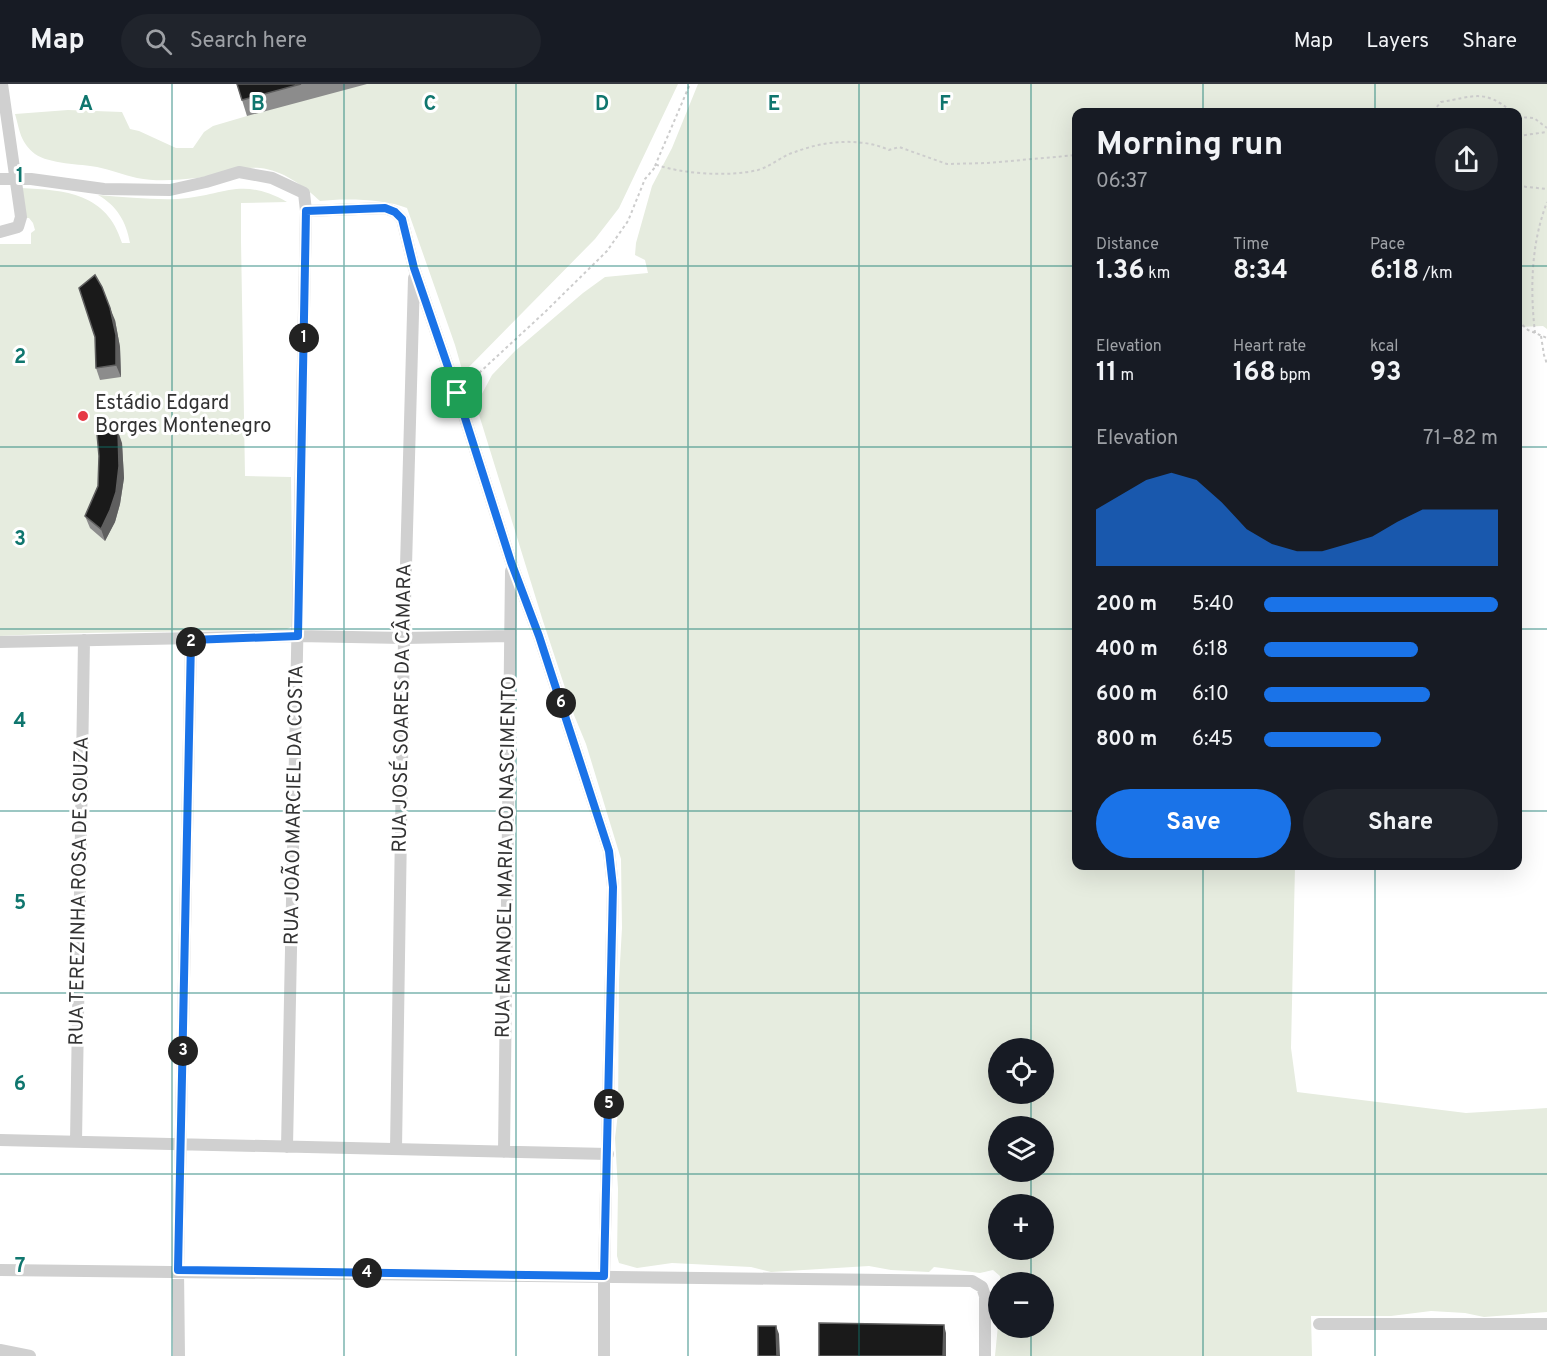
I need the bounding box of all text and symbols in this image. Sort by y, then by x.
search box [121,14,541,68]
text: Map [30,23,85,59]
icon: search [142,25,175,58]
text: Search here [190,28,307,55]
text: Map [1294,28,1333,55]
text: Layers [1366,28,1429,55]
text: Share [1462,28,1517,55]
text: A [79,92,93,118]
text: B [251,92,265,118]
text: C [424,92,436,118]
text: D [595,92,609,118]
text: E [768,92,780,118]
text: F [939,92,951,118]
text: Morning run [1096,125,1283,167]
button: share [1435,128,1498,191]
text: 1 [16,164,24,190]
text: 06:37 [1096,169,1148,195]
text: Distance [1096,235,1159,255]
text: Time [1233,235,1269,255]
text: Pace [1370,235,1405,255]
text: 1.36 [1096,255,1144,288]
text: 8:34 [1233,255,1288,288]
text: 6:18 [1370,255,1419,288]
text: km [1144,264,1170,284]
text: /km [1419,264,1453,284]
pin: 1 [289,323,319,353]
text: 1 [301,328,307,348]
text: Elevation [1096,337,1162,357]
text: Heart rate [1233,337,1306,357]
text: kcal [1370,337,1398,357]
text: 2 [14,345,26,371]
text: 11 [1096,357,1117,390]
text: 168 [1233,357,1276,390]
text: 93 [1370,357,1402,390]
text: m [1117,366,1134,386]
text: bpm [1276,366,1311,386]
pin [431,367,482,418]
icon: arrive [440,376,473,409]
place label: Estádio Edgard Borges Montenegro [95,391,271,440]
marker: Estádio Edgard Borges Montenegro [76,409,90,423]
text: Elevation [1096,426,1178,452]
text: 71–82 m [1423,426,1498,452]
text: 3 [14,527,26,553]
street label: RUA JOSÉ SOARES DA CÂMARA [385,563,419,853]
text: 200 m [1096,592,1157,618]
text: 5:40 [1192,592,1234,618]
pin: 2 [176,627,206,657]
text: 2 [186,632,196,652]
text: 400 m [1096,637,1158,663]
text: 6:18 [1192,637,1228,663]
street label: RUA JOÃO MARCIEL DA COSTA [279,665,310,945]
street label: RUA EMANOEL MARIA DO NASCIMENTO [491,676,523,1038]
text: 600 m [1096,682,1157,708]
text: 6:10 [1192,682,1229,708]
pin: 6 [546,688,576,718]
text: 6 [556,693,566,713]
text: 4 [14,709,26,735]
text: 800 m [1096,727,1157,753]
text: 6:45 [1192,727,1233,753]
street label: RUA TEREZINHA ROSA DE SOUZA [64,736,96,1046]
button: Save [1096,789,1291,858]
button: Share [1303,789,1498,858]
text: 5 [14,891,26,917]
pin: 3 [168,1036,198,1066]
map controls [988,1038,1054,1338]
button: locate [988,1038,1054,1104]
text: 3 [178,1041,188,1061]
text: 6 [14,1072,26,1098]
pin: 5 [594,1089,624,1119]
text: 5 [604,1094,614,1114]
button: layers [988,1116,1054,1182]
button: + [988,1194,1054,1260]
text: 7 [15,1254,25,1280]
pin: 4 [352,1258,382,1288]
text: 4 [362,1263,372,1283]
button: − [988,1272,1054,1338]

